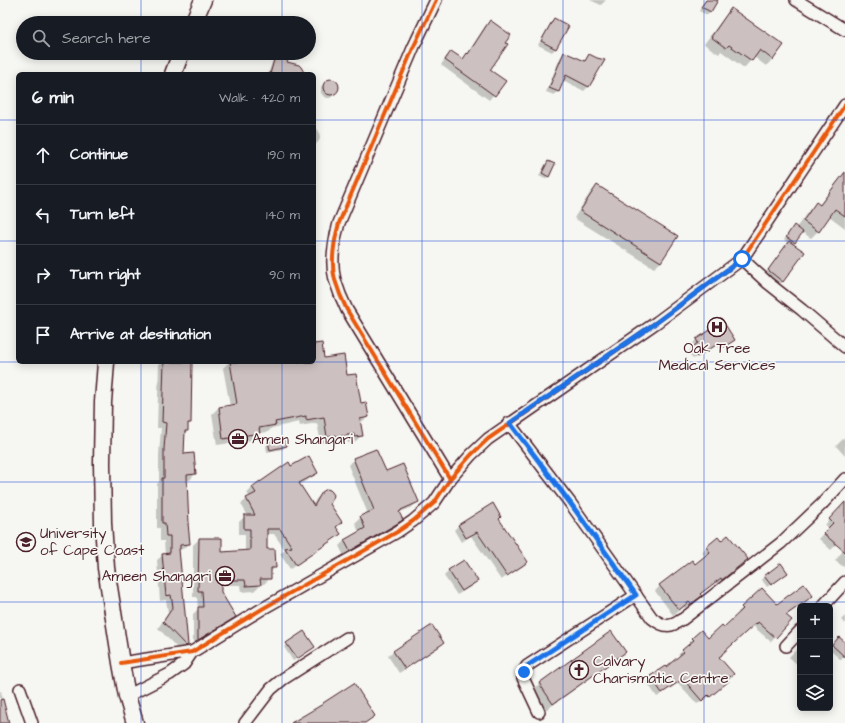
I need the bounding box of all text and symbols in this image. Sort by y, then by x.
search box [16,16,316,60]
icon: search [30,27,52,49]
text: Search here [62,28,151,49]
text: 6 min [32,86,74,110]
text: Walk · 420 m [219,89,300,107]
icon: ahead [32,144,54,166]
text: Continue [70,144,128,165]
text: 190 m [267,146,300,164]
icon: left [32,204,54,226]
text: Turn left [70,204,134,225]
text: 140 m [266,206,300,224]
route start [733,250,751,268]
icon: right [32,264,54,286]
text: Turn right [70,264,141,285]
text: 90 m [269,266,300,284]
hospital icon: Oak Tree Medical Services [706,316,728,338]
icon: arrive [32,324,54,346]
text: Arrive at destination [70,324,211,345]
place label: Oak Tree Medical Services [658,338,776,376]
office icon: Amen Shangari [227,428,249,450]
place label: Amen Shangari [252,429,354,451]
place label: University of Cape Coast [40,523,144,561]
school or university icon: University of Cape Coast [15,531,37,553]
office icon: Ameen Shangari [214,565,236,587]
place label: Ameen Shangari [102,566,212,588]
map controls [797,603,833,711]
button: + [797,603,833,639]
button: − [797,639,833,675]
place label: Calvary Charismatic Centre [593,651,729,689]
church icon: Calvary Charismatic Centre [568,659,590,681]
route end [515,663,533,681]
button: layers [797,675,833,711]

